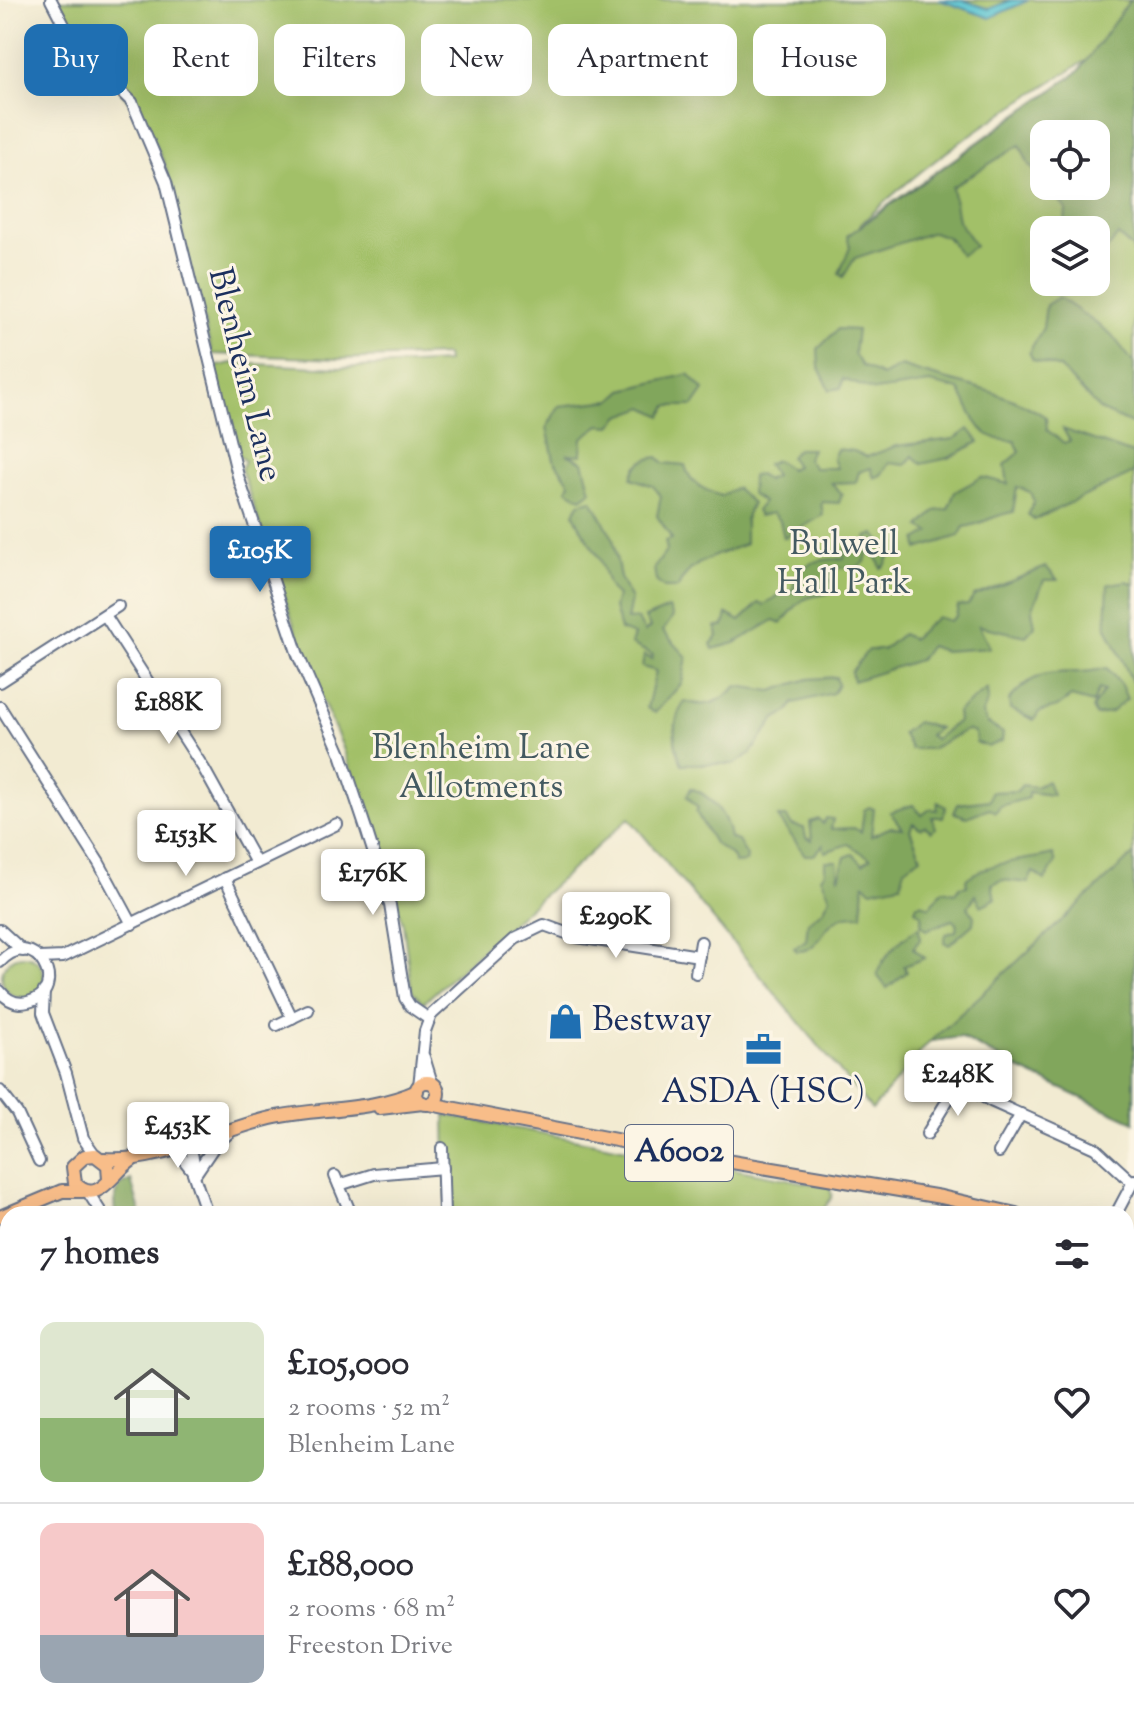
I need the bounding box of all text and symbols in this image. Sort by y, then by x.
chip: Buy [24,24,128,96]
chip: Rent [144,24,258,96]
chip: Filters [274,24,405,96]
chip: New [421,24,532,96]
chip: Apartment [548,24,737,96]
chip: House [753,24,886,96]
map controls [1030,120,1110,296]
button: locate [1030,120,1110,200]
button: layers [1030,216,1110,296]
street label: Blenheim Lane [194,263,294,487]
park label: Bulwell Hall Park [777,521,911,609]
pin: £105K [204,526,316,594]
text: £105K [228,533,292,570]
pin: £188K [113,678,225,746]
text: £188K [135,685,203,722]
park label: Blenheim Lane Allotments [372,725,590,813]
pin: £153K [130,810,242,878]
text: £153K [155,817,217,854]
pin: £176K [317,849,429,917]
text: £176K [339,856,407,893]
pin: £290K [560,892,672,960]
text: £290K [580,899,652,936]
place label: Bestway [592,997,712,1046]
shop icon: Bestway [547,1002,585,1040]
office icon: ASDA (HSC) [744,1030,782,1068]
pin: £248K [902,1050,1014,1118]
text: £248K [922,1057,994,1094]
place label: ASDA (HSC) [661,1069,865,1118]
pin: £453K [122,1102,234,1170]
text: £453K [145,1109,211,1146]
road number: A6002 [625,1125,733,1181]
text: 7 homes [40,1230,159,1279]
icon: filters [1050,1232,1094,1276]
text: £105,000 [288,1341,409,1390]
icon: home [104,1354,200,1450]
icon: heart [1050,1380,1094,1424]
text: 2 rooms · 52 m² [288,1390,450,1427]
text: Blenheim Lane [288,1427,455,1464]
text: £188,000 [288,1542,414,1591]
icon: home [104,1555,200,1651]
icon: heart [1050,1581,1094,1625]
text: 2 rooms · 68 m² [288,1591,455,1628]
text: Freeston Drive [288,1628,453,1665]

